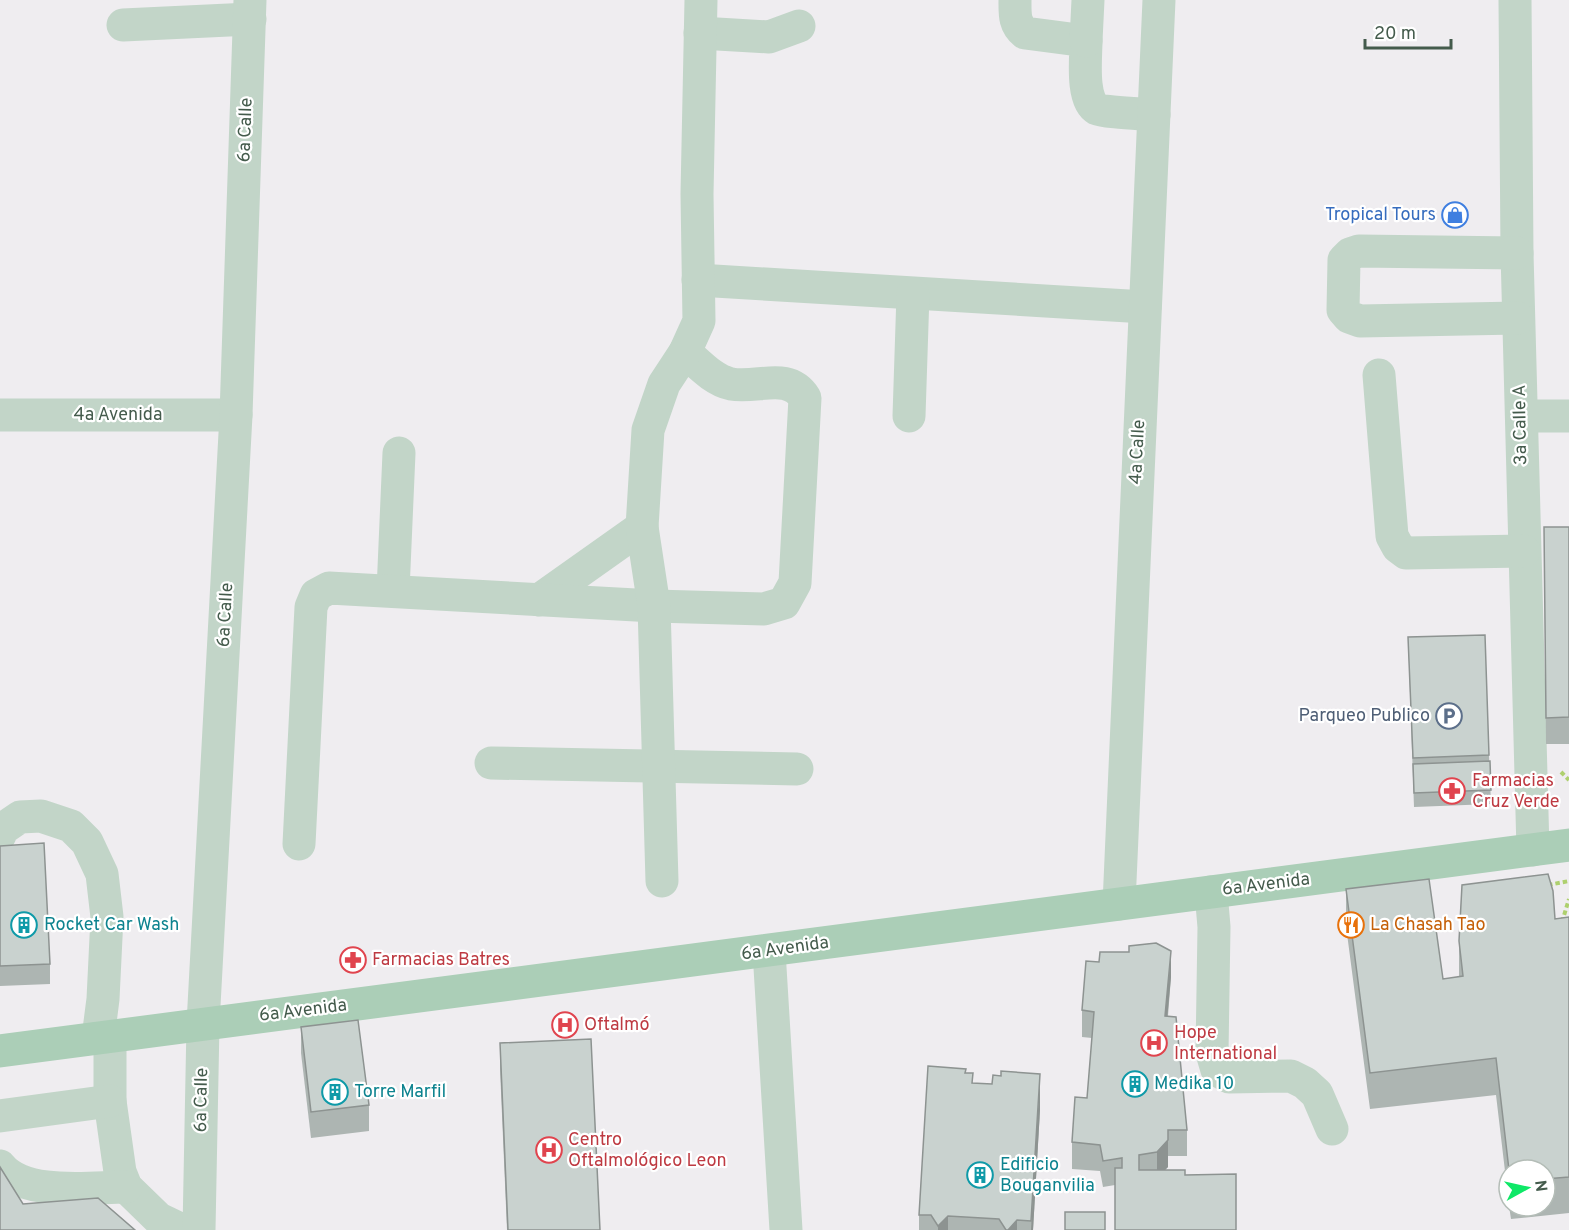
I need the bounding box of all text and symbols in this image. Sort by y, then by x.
scale bar [1365,12,1450,50]
text: 20 m [1374,23,1416,46]
street label: 6a Calle [233,97,259,163]
shop icon: Tropical Tours [1440,200,1470,230]
place label: Tropical Tours [1325,204,1436,227]
street label: 3a Calle A [1509,384,1533,466]
street label: 4a Avenida [74,404,162,427]
street label: 4a Calle [1125,419,1151,485]
street label: 6a Calle [213,582,239,648]
parking icon: Parqueo Publico [1434,701,1464,731]
place label: Parqueo Publico [1299,705,1430,728]
place label: Farmacias Cruz Verde [1472,770,1559,814]
pharmacy icon: Farmacias Cruz Verde [1437,776,1467,806]
street label: 6a Avenida [1221,868,1311,902]
building icon: Rocket Car Wash [9,910,39,940]
restaurant icon: La Chasah Tao [1336,910,1366,940]
place label: Rocket Car Wash [44,914,179,937]
place label: La Chasah Tao [1370,914,1486,937]
street label: 6a Avenida [740,931,830,967]
pharmacy icon: Farmacias Batres [338,945,368,975]
place label: Farmacias Batres [372,949,510,972]
street label: 6a Avenida [258,994,348,1028]
hospital icon: Oftalmó [550,1010,580,1040]
place label: Oftalmó [584,1014,650,1037]
place label: Hope International [1174,1022,1277,1066]
hospital icon: Hope International [1139,1028,1169,1058]
street label: 6a Calle [190,1067,214,1133]
building icon: Medika 10 [1120,1069,1150,1099]
place label: Medika 10 [1154,1073,1234,1096]
building icon: Torre Marfil [320,1077,350,1107]
place label: Torre Marfil [354,1081,446,1104]
place label: Centro Oftalmológico Leon [568,1129,727,1173]
hospital icon: Centro Oftalmológico Leon [534,1135,564,1165]
place label: Edificio Bouganvilia [1000,1154,1095,1198]
north arrow [1497,1158,1557,1218]
building icon: Edificio Bouganvilia [965,1160,995,1190]
text: N [1529,1179,1551,1193]

